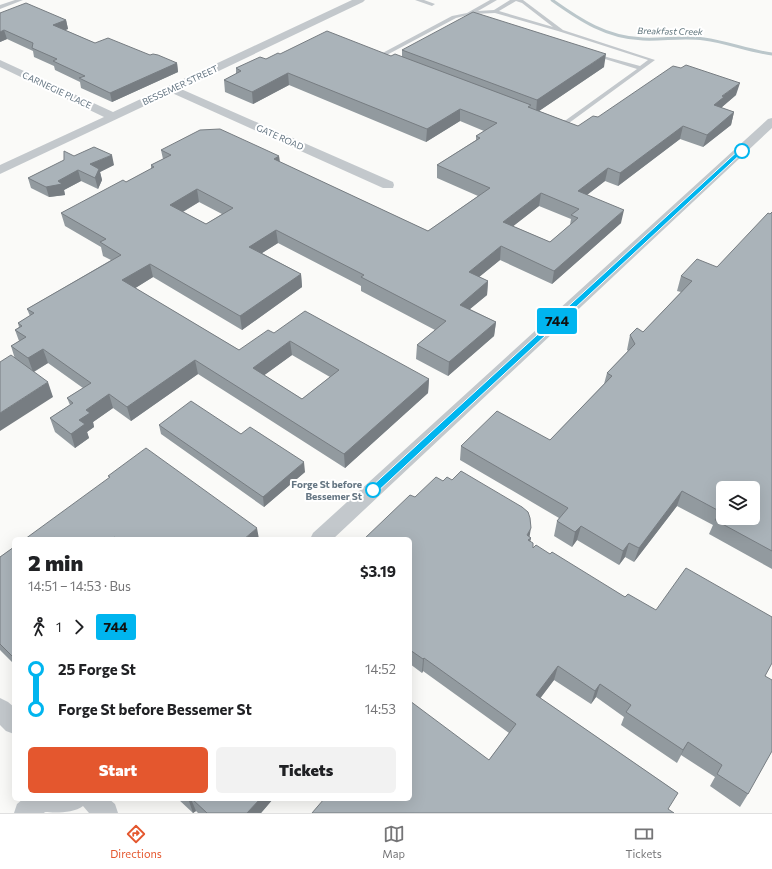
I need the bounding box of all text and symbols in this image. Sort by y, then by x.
water label: Breakfast Creek [637,25,704,37]
street label: BESSEMER STREET [140,63,220,107]
street label: CARNEGIE PLACE [21,69,93,111]
street label: GATE ROAD [255,122,306,152]
unlabelled marker [734,143,750,159]
line badge: 744 [534,308,580,334]
text: 744 [545,312,569,329]
place label: Forge St before Bessemer St [291,478,362,502]
map controls [716,481,760,525]
button: layers [716,481,760,525]
marker: Forge St before Bessemer St [365,482,381,498]
text: 2 min [28,549,83,576]
text: $3.19 [360,562,396,580]
text: 14:51 – 14:53 · Bus [28,578,131,594]
icon: walk [28,616,50,638]
icon: forward [68,616,90,638]
text: 744 [104,618,128,635]
text: 1 [56,619,62,635]
text: 25 Forge St [58,660,136,678]
text: 14:52 [365,661,396,677]
text: Forge St before Bessemer St [58,700,252,718]
text: 14:53 [365,701,396,717]
button: Start [28,747,208,793]
button: Tickets [216,747,396,793]
tab: Directions [110,823,162,860]
tab: Map [382,823,405,860]
tab: Tickets [625,823,662,860]

